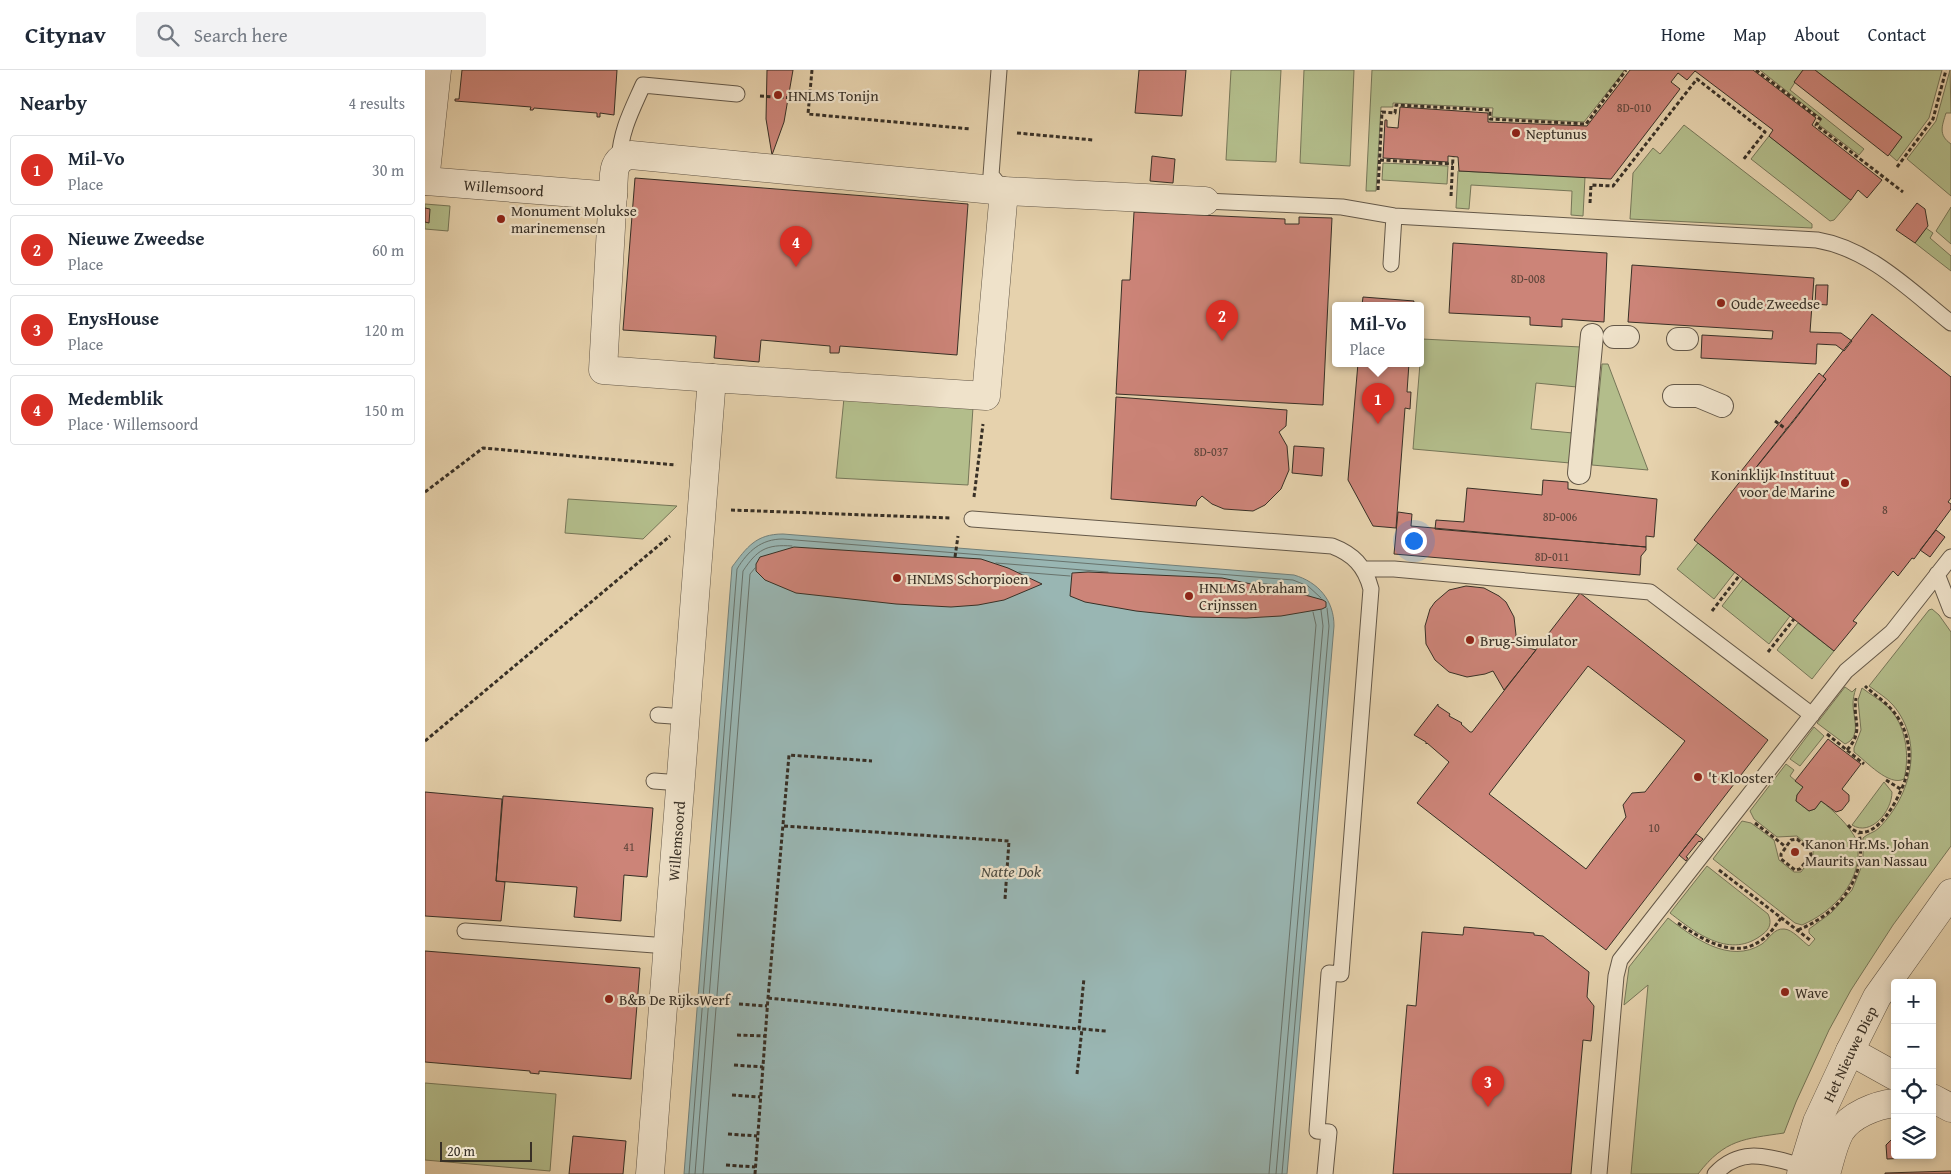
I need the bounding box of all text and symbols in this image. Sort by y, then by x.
search box [136,12,486,57]
text: Citynav [25,17,106,52]
icon: search [154,21,182,49]
text: Search here [194,21,288,49]
text: Home [1661,21,1705,48]
text: Map [1733,21,1766,48]
text: About [1794,21,1840,48]
text: Contact [1868,21,1926,48]
place label: HNLMS Tonijn [788,85,879,106]
text: Nearby [20,87,87,118]
marker: HNLMS Tonijn [772,89,784,101]
text: 4 results [348,91,405,115]
house number: 8D-010 [1617,99,1651,116]
place label: Neptunus [1526,123,1587,144]
marker: Neptunus [1510,127,1522,139]
text: Mil-Vo [68,144,125,172]
text: 1 [33,158,41,182]
text: 30 m [372,158,404,182]
text: Place [68,172,103,196]
street label: Willemsoord [463,174,544,201]
place label: Monument Molukse marinemensen [511,200,637,238]
marker: Monument Molukse marinemensen [495,213,507,225]
text: Nieuwe Zweedse [68,224,205,252]
pin: 4 [780,226,812,267]
text: 2 [33,238,41,262]
text: 60 m [372,238,404,262]
text: Place [68,252,103,276]
house number: 8D-008 [1511,270,1545,287]
place label: Oude Zweedse [1731,293,1820,314]
marker: Oude Zweedse [1715,297,1727,309]
pin: 2 [1206,300,1238,341]
popup [1332,302,1424,367]
text: EnysHouse [68,304,159,332]
text: Mil-Vo [1350,309,1406,337]
text: 3 [33,318,41,342]
text: 120 m [364,318,404,342]
text: Place [68,332,103,356]
text: Place [1350,337,1385,361]
pin: 1 [1362,383,1394,424]
text: Medemblik [68,384,163,412]
text: 4 [33,398,41,422]
text: 150 m [364,398,404,422]
text: Place · Willemsoord [68,412,198,436]
house number: 8D-037 [1194,443,1228,460]
place label: Koninklijk Instituut voor de Marine [1711,464,1836,502]
marker: Koninklijk Instituut voor de Marine [1839,477,1851,489]
house number: 8 [1882,501,1888,518]
house number: 8D-006 [1543,508,1577,525]
your location [1401,528,1427,554]
house number: 8D-011 [1535,548,1569,565]
place label: HNLMS Schorpioen [907,568,1029,589]
marker: HNLMS Schorpioen [891,572,903,584]
place label: HNLMS Abraham Crijnssen [1199,577,1307,615]
marker: HNLMS Abraham Crijnssen [1183,590,1195,602]
place label: Brug-Simulator [1480,630,1578,651]
marker: Brug-Simulator [1464,634,1476,646]
place label: 't Klooster [1708,767,1773,788]
marker: 't Klooster [1692,771,1704,783]
street label: Willemsoord [662,800,690,882]
house number: 10 [1648,819,1660,836]
place label: Kanon Hr.Ms. Johan Maurits van Nassau [1805,833,1930,871]
house number: 41 [623,838,635,855]
marker: Kanon Hr.Ms. Johan Maurits van Nassau [1789,846,1801,858]
water label: Natte Dok [980,859,1042,883]
map controls [1891,979,1936,1159]
button: + [1891,979,1936,1024]
place label: Wave [1795,982,1828,1003]
marker: Wave [1779,986,1791,998]
place label: B&B De RijksWerf [619,989,732,1010]
marker: B&B De RijksWerf [603,993,615,1005]
street label: Het Nieuwe Diep [1817,1002,1881,1105]
button: − [1891,1024,1936,1069]
pin: 3 [1472,1066,1504,1107]
button: locate [1891,1069,1936,1114]
button: layers [1891,1114,1936,1159]
scale bar [440,1139,533,1162]
text: 20 m [447,1141,475,1161]

